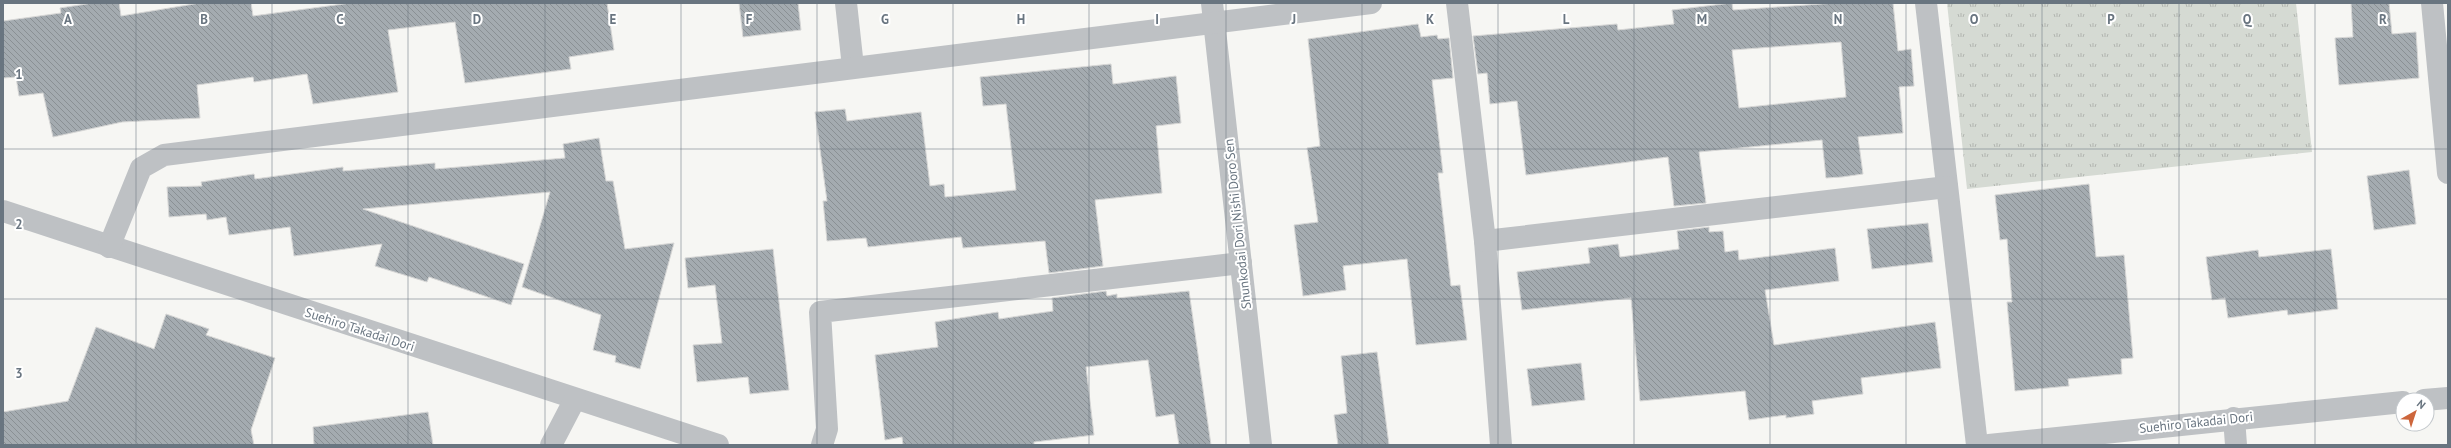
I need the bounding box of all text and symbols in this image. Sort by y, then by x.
text: A [64,11,72,28]
text: B [200,11,208,28]
text: C [336,11,344,28]
text: D [473,11,481,28]
text: E [610,11,617,28]
text: F [746,11,753,28]
text: G [881,11,889,28]
text: H [1017,11,1025,28]
text: I [1155,11,1159,28]
text: J [1291,11,1296,28]
text: K [1426,11,1434,28]
text: L [1563,11,1570,28]
text: M [1697,11,1707,28]
text: N [1834,11,1842,28]
text: O [1970,11,1979,28]
text: P [2107,11,2115,28]
text: Q [2243,11,2253,28]
text: R [2379,11,2387,28]
text: 1 [15,66,23,83]
street label: Shunkodai Dori Nishi Doro Sen [1220,138,1255,310]
text: 2 [15,216,23,233]
street label: Suehiro Takadai Dori [303,304,417,355]
text: 3 [15,365,23,382]
north arrow [2395,392,2435,432]
text: N [2414,397,2429,412]
street label: Suehiro Takadai Dori [2138,408,2254,437]

